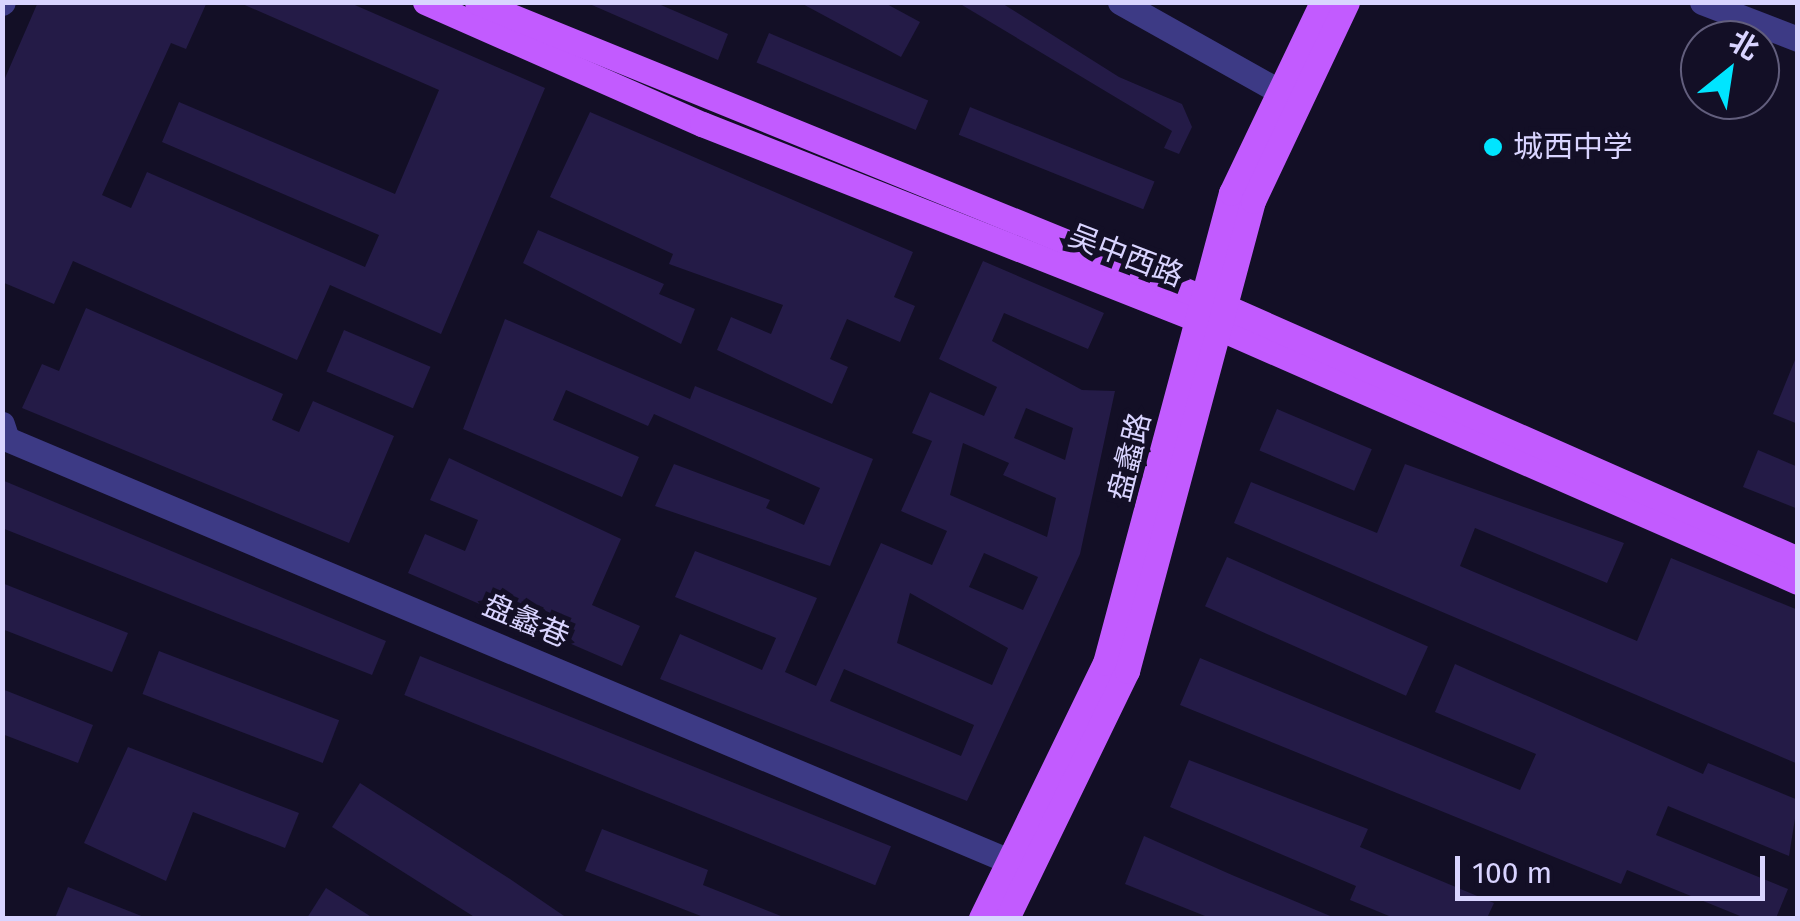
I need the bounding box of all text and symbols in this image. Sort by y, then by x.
north arrow [1680,20,1780,120]
text: 北 [1724,24,1765,67]
place label: 城西中学 [1513,129,1633,165]
marker: 城西中学 [1482,136,1504,158]
street label: 吴中西路 [1064,218,1188,294]
street label: 盘蠡路 [1102,409,1158,505]
street label: 盘蠡巷 [478,587,574,655]
scale bar [1460,836,1770,898]
text: 100 m [1472,855,1552,891]

